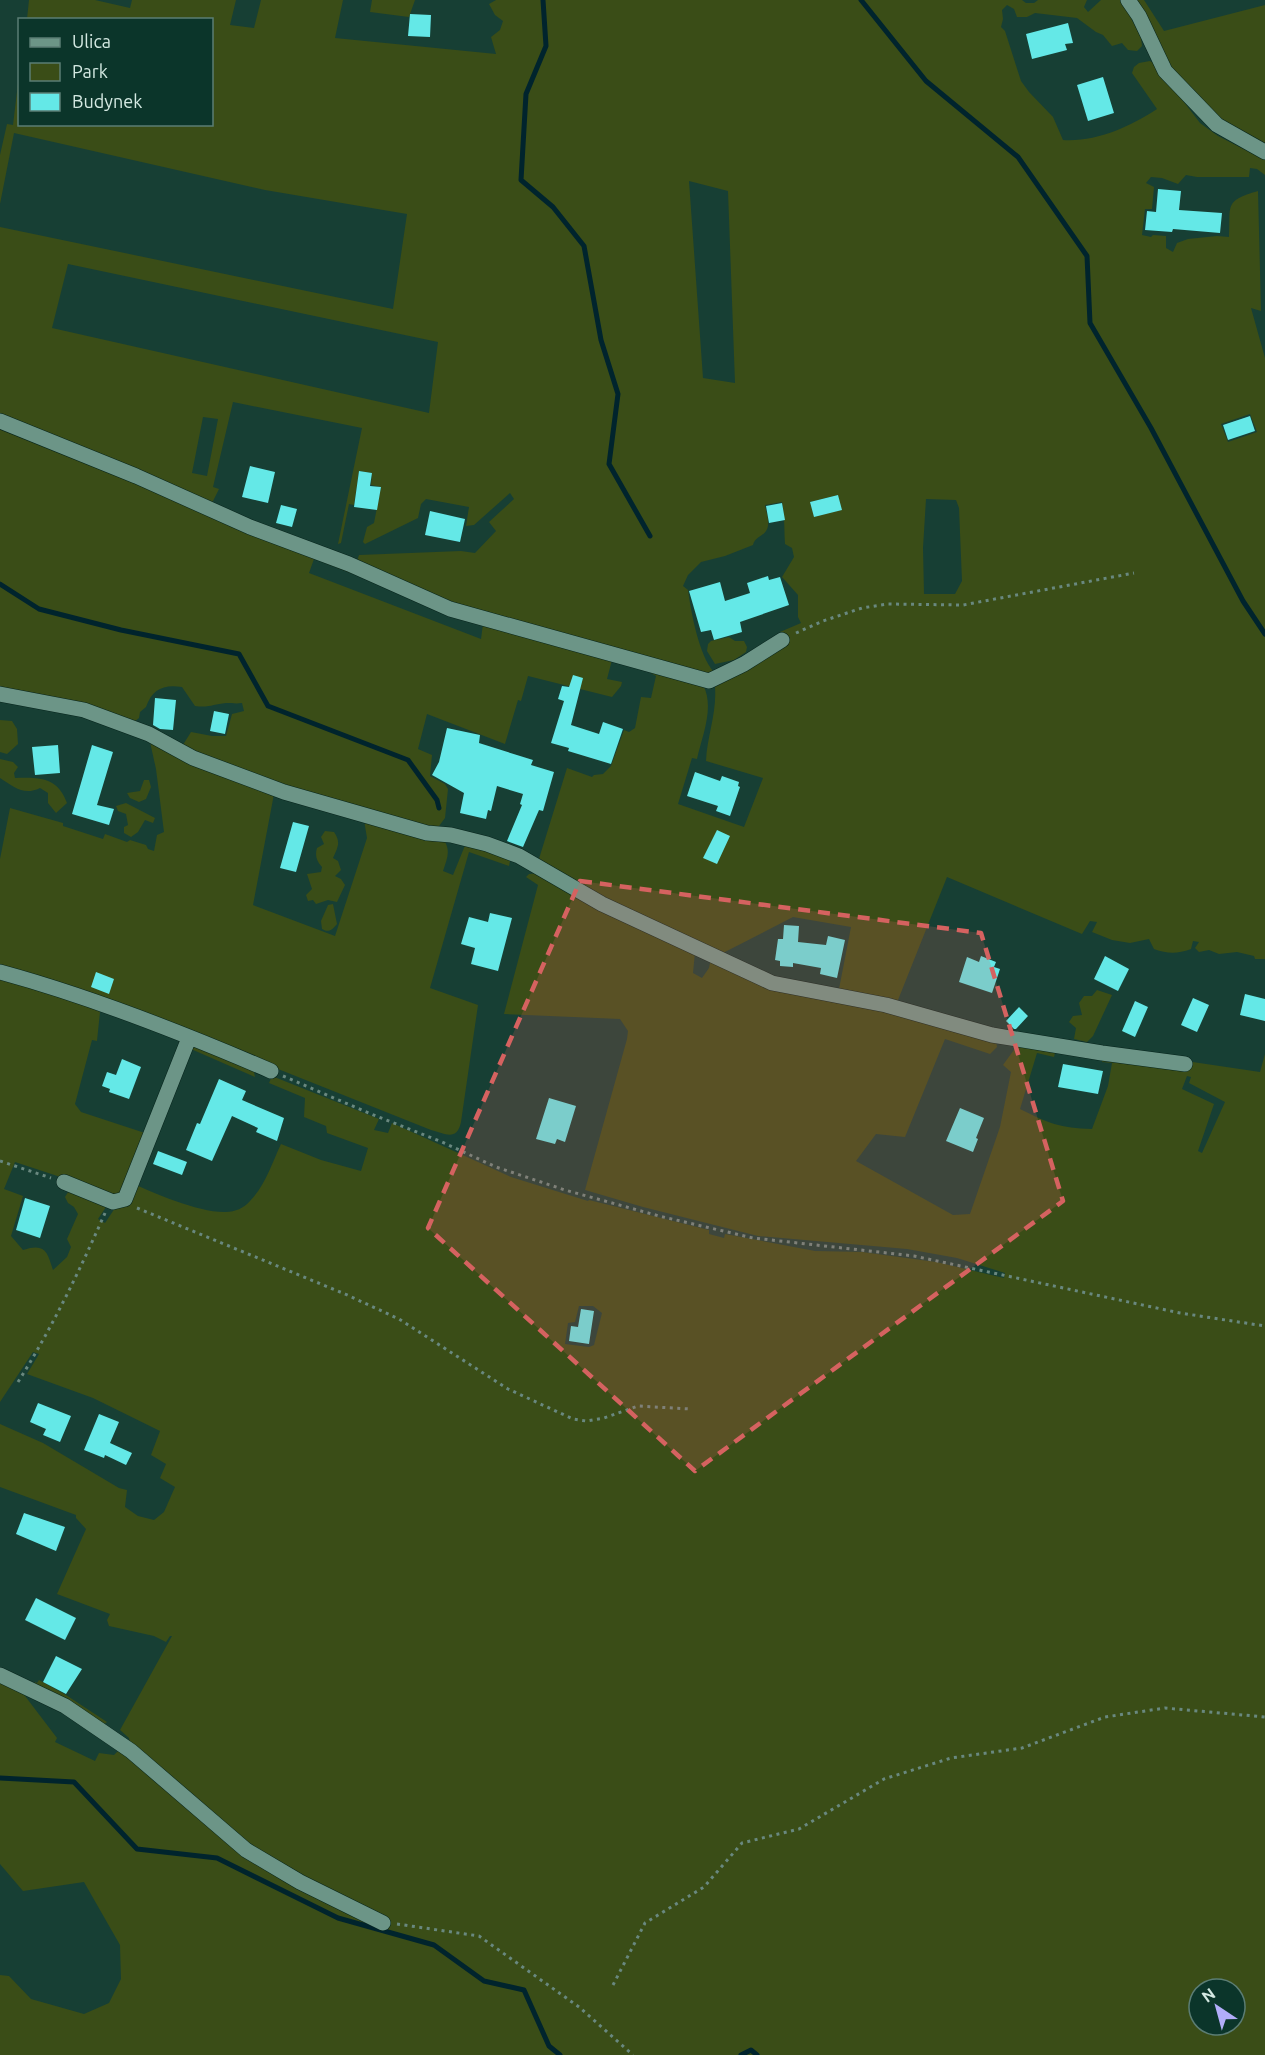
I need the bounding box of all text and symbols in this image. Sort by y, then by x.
legend [18,18,213,126]
text: Ulica [72,31,111,51]
text: Park [72,61,108,81]
text: Budynek [72,91,142,111]
north arrow [1187,1977,1247,2037]
text: N [1198,1984,1218,2006]

